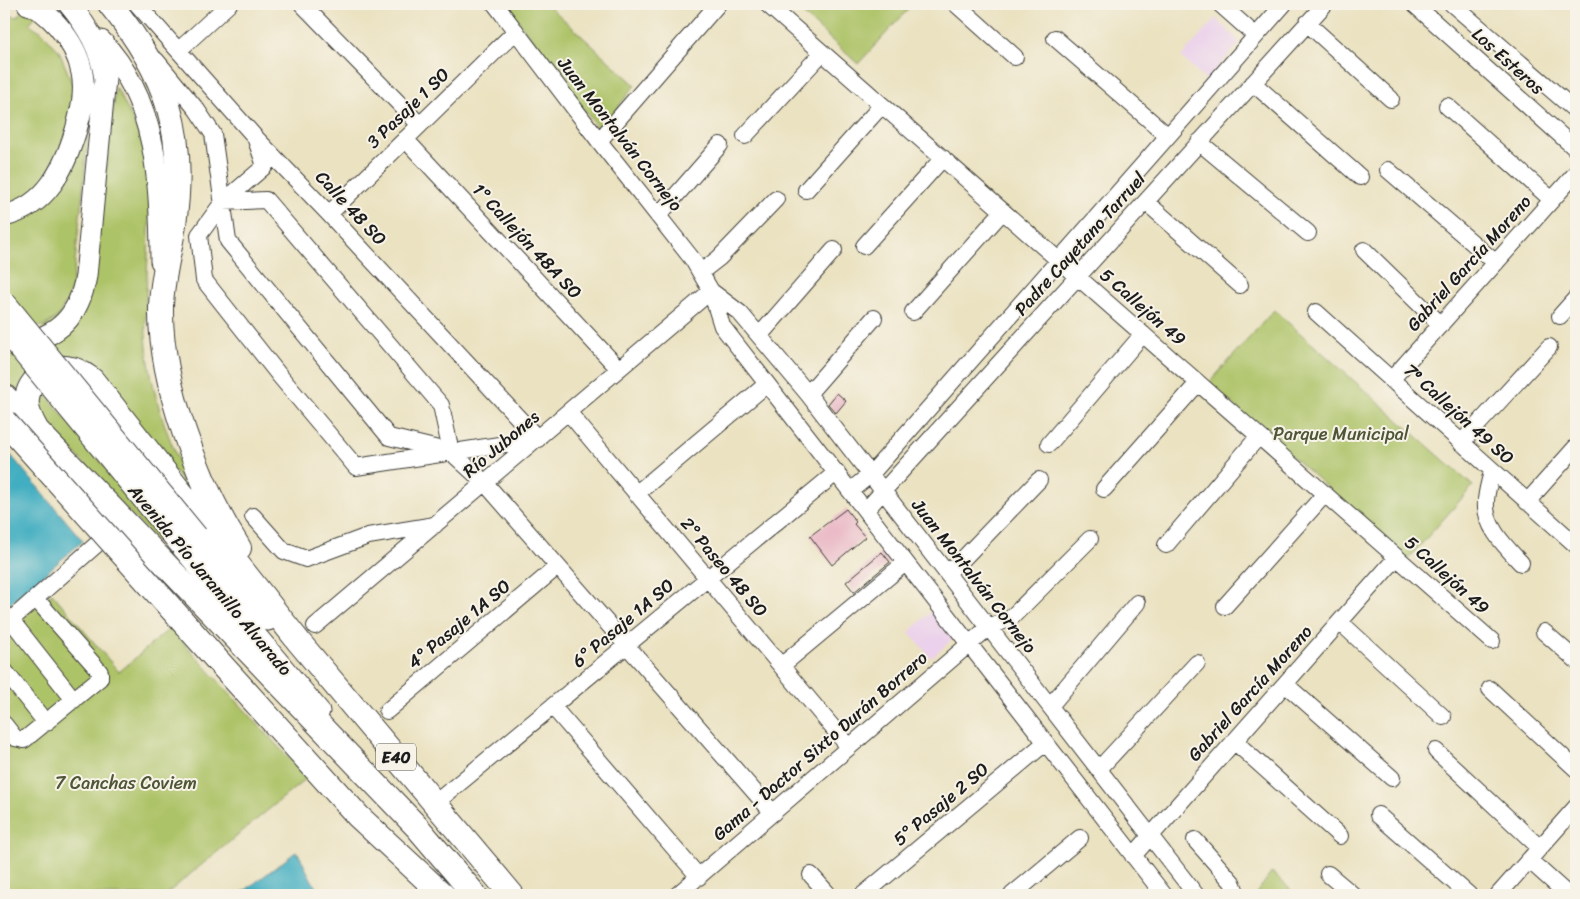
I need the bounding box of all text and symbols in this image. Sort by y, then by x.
street label: Los Esteros [1464,19,1553,103]
street label: Juan Montalván Cornejo [548,49,691,219]
street label: 3 Pasaje 1 SO [359,60,457,156]
street label: Calle 48 SO [307,163,395,253]
street label: Padre Cayetano Tarruel [1006,164,1154,324]
street label: 1° Callejón 48A SO [464,175,590,307]
street label: Gabriel García Moreno [1398,187,1540,339]
street label: 5 Callejón 49 [1092,260,1194,354]
street label: 7º Callejón 49 SO [1396,355,1522,473]
street label: Río Jubones [455,401,547,486]
park label: Parque Municipal [1273,418,1410,450]
street label: Avenida Pío Jaramillo Alvarado [119,476,300,683]
street label: Juan Montalván Cornejo [902,491,1045,661]
street label: 2° Paseo 48 SO [672,509,776,625]
street label: 5 Callejón 49 [1397,527,1497,623]
street label: 6° Pasaje 1A SO [564,570,682,676]
street label: 4° Pasaje 1A SO [400,571,518,677]
street label: Gabriel García Moreno [1179,617,1321,769]
street label: Gama - Doctor Sixto Durán Borrero [705,643,935,849]
road number: E40 [376,744,416,770]
street label: 5° Pasaje 2 SO [886,754,996,854]
park label: 7 Canchas Coviem [55,767,197,799]

